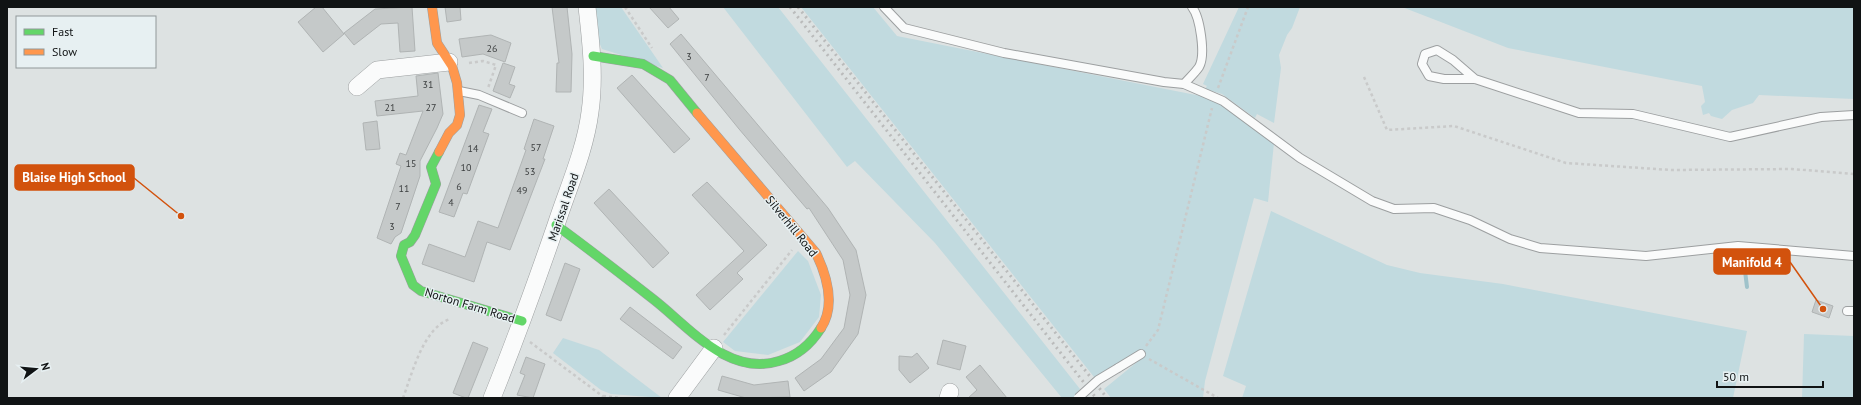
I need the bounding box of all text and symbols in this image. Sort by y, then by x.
legend [16,16,156,68]
text: Fast [52,24,73,39]
house number: 26 [487,42,497,55]
text: Slow [52,44,77,59]
house number: 3 [686,50,692,63]
house number: 7 [704,71,710,84]
house number: 31 [423,78,433,91]
house number: 21 [385,101,395,114]
house number: 27 [426,101,436,114]
house number: 57 [531,141,541,154]
house number: 14 [468,142,479,155]
house number: 15 [406,157,416,170]
house number: 10 [461,161,472,174]
callout: Blaise High School [15,165,134,190]
house number: 53 [525,165,535,178]
text: Blaise High School [22,169,126,186]
street label: Marissal Road [544,171,582,243]
house number: 6 [456,180,462,193]
house number: 11 [399,182,409,195]
house number: 49 [517,184,527,197]
street label: Silverhill Road [763,192,821,260]
house number: 4 [448,196,454,209]
house number: 7 [395,200,401,213]
house number: 3 [389,220,395,233]
callout: Manifold 4 [1714,249,1790,274]
text: Manifold 4 [1722,254,1783,271]
street label: Norton Farm Road [423,284,517,326]
north arrow [16,349,56,389]
text: N [38,361,53,372]
scale bar [1717,363,1823,389]
text: 50 m [1723,369,1749,384]

